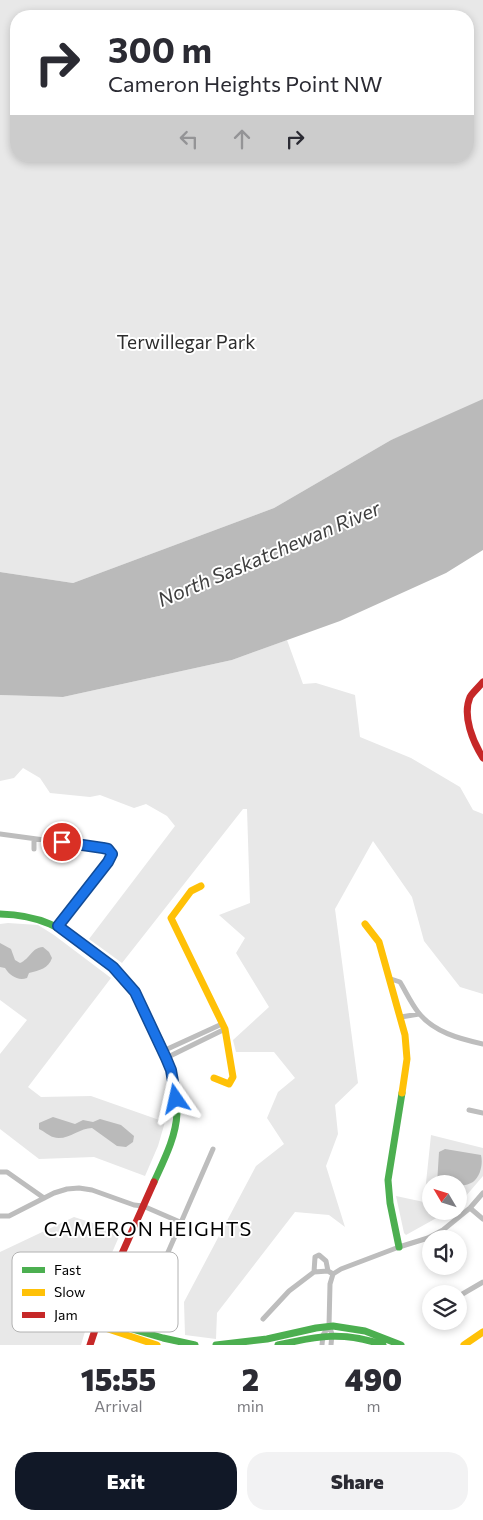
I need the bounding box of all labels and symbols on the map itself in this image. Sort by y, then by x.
park label: Terwillegar Park [116,330,256,353]
water label: North Saskatchewan River [154,495,384,611]
pin [41,821,83,863]
position arrow [149,1072,201,1124]
north arrow [422,1175,468,1220]
district label: CAMERON HEIGHTS [44,1216,252,1240]
legend [12,1252,178,1332]
text: Fast [54,1261,81,1278]
text: Slow [54,1283,85,1300]
text: Jam [54,1306,78,1323]

